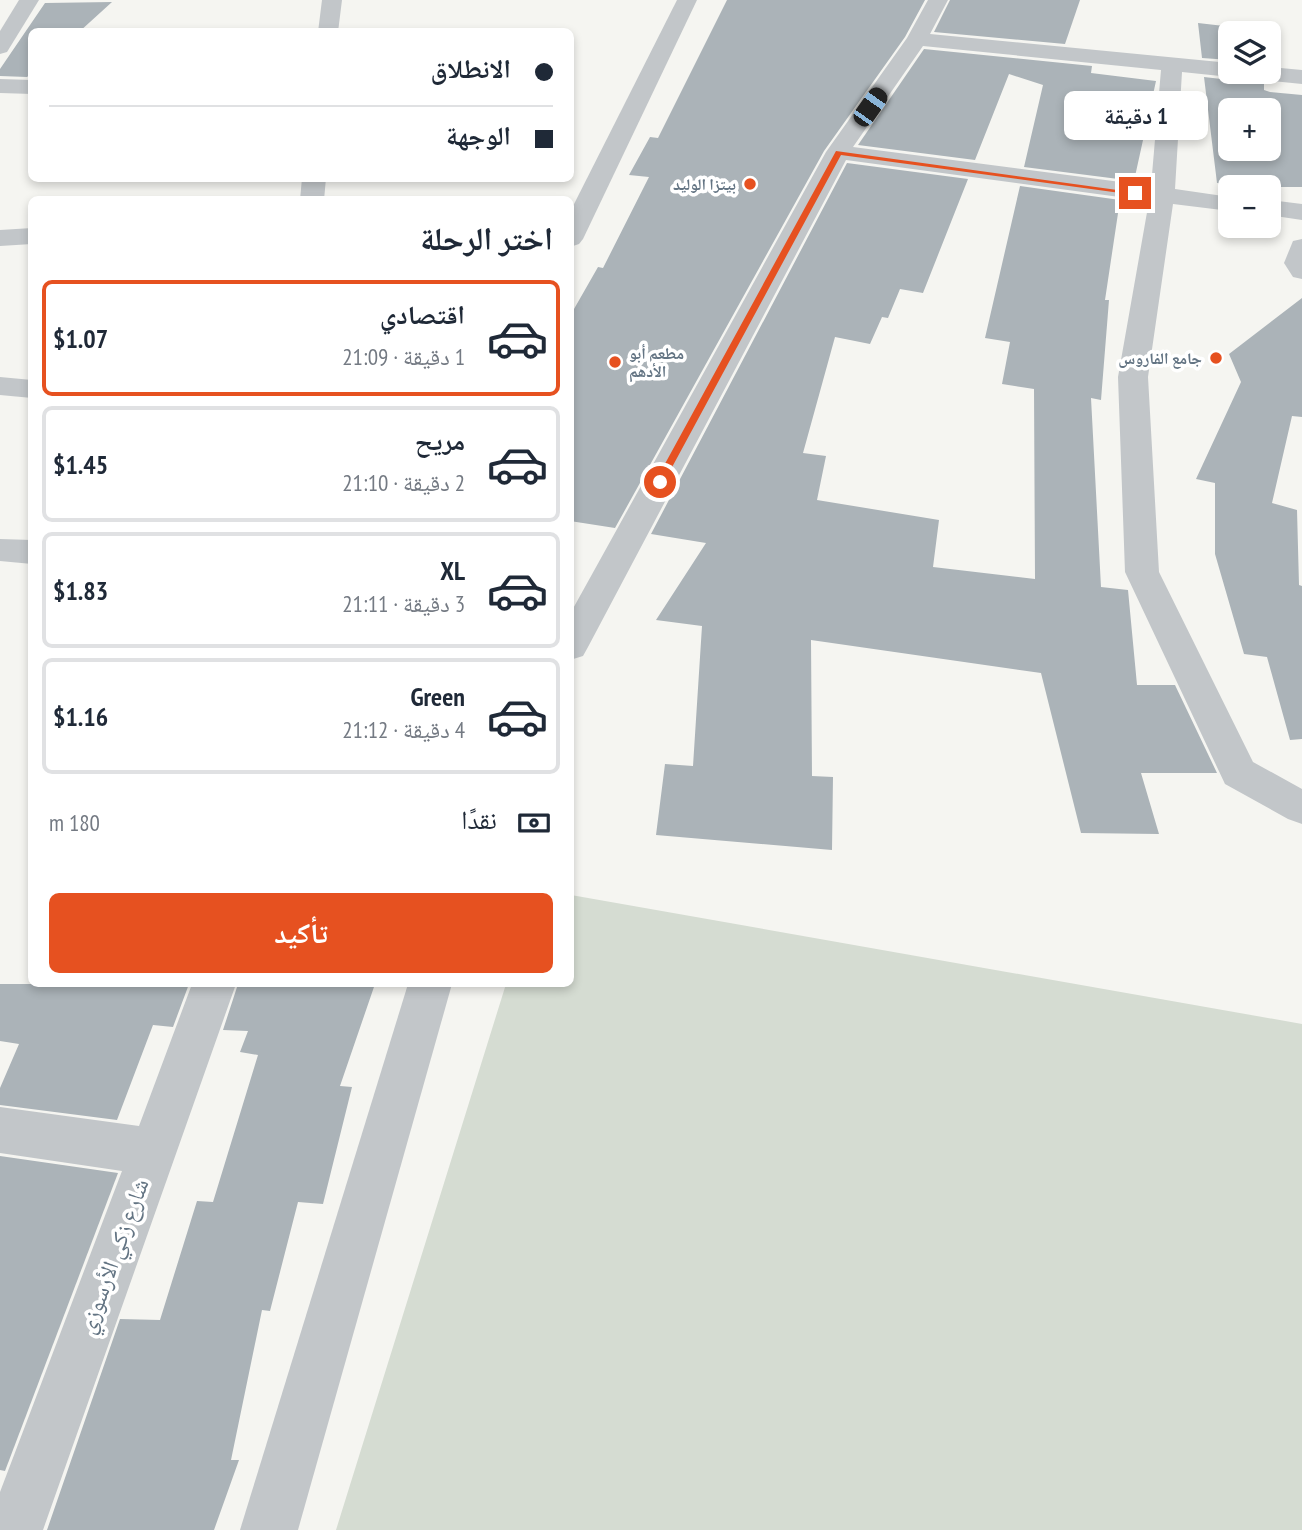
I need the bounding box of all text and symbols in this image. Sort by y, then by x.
map controls [1218,21,1281,238]
button: layers [1218,21,1281,84]
text: الانطلاق [431,52,511,85]
car [850,84,891,130]
callout: 1 دقيقة [1063,92,1207,140]
button: + [1218,98,1281,161]
text: 1 دقيقة [1104,101,1168,130]
text: الوجهة [446,119,511,152]
place label: بيتزا الوليد [673,174,736,194]
button: − [1218,175,1281,238]
marker: بيتزا الوليد [742,176,758,192]
route end [1119,177,1151,209]
text: اختر الرحلة [420,217,553,259]
text: اقتصادي [380,298,465,331]
icon: car [486,307,549,370]
text: $1.07 [53,322,108,355]
text: 1 دقيقة · 21:09 [342,342,465,371]
place label: مطعم أبو الأدهم [629,343,684,383]
place label: جامع الفاروس [1118,348,1202,369]
marker: جامع الفاروس [1208,350,1224,366]
marker: مطعم أبو الأدهم [607,354,623,370]
text: مريح [415,424,465,457]
icon: car [486,433,549,496]
text: $1.45 [53,448,108,481]
route start [644,466,676,498]
text: 2 دقيقة · 21:10 [342,468,465,497]
text: XL [440,554,465,587]
icon: car [486,559,549,622]
text: $1.83 [53,574,108,607]
text: 3 دقيقة · 21:11 [342,589,465,618]
text: Green [410,680,465,713]
icon: car [486,685,549,748]
text: $1.16 [53,700,108,733]
text: 4 دقيقة · 21:12 [342,715,465,744]
text: نقدًا [461,803,497,836]
icon: cash [515,804,553,842]
text: 180 m [49,808,100,837]
button: تأكيد [49,893,553,973]
street label: شارع زكي الأرسوزي [72,1174,159,1339]

